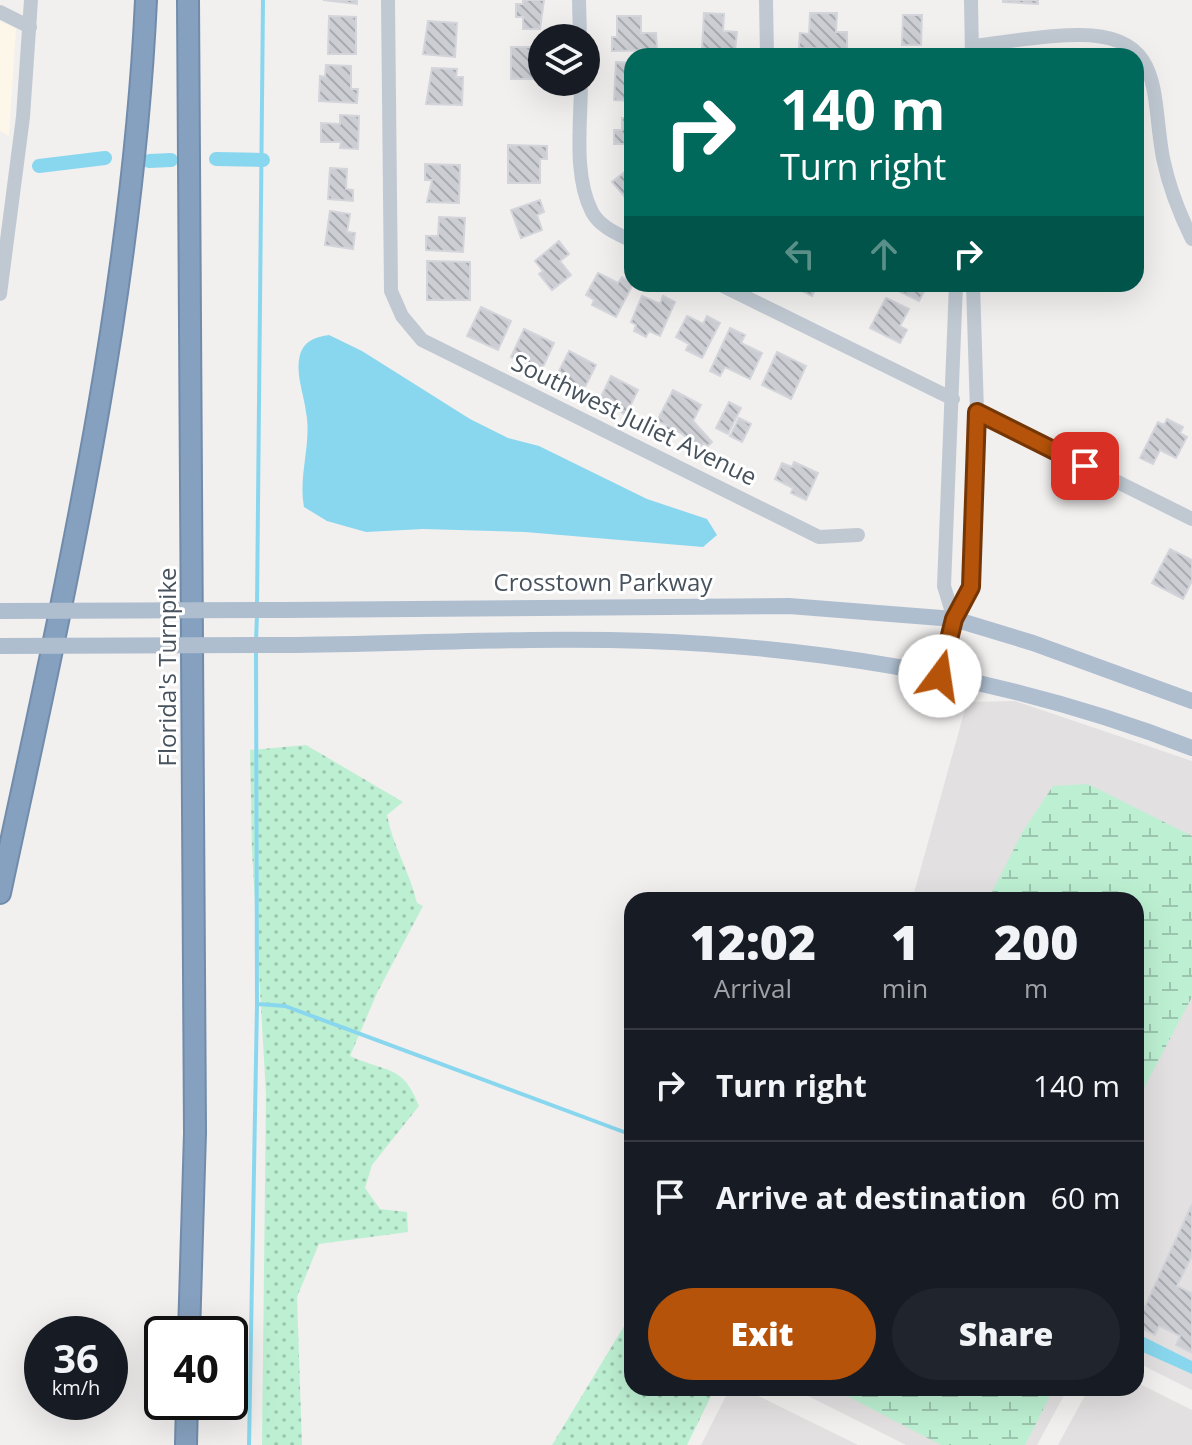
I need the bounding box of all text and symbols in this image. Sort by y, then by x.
map controls [528,24,600,96]
button: layers [528,24,600,96]
text: 140 m [780,70,946,146]
icon: right [648,80,752,184]
text: Turn right [780,142,946,191]
icon: left [778,232,822,276]
icon: ahead [862,232,906,276]
icon: right [946,232,990,276]
street label: Southwest Juliet Avenue [507,345,763,492]
pin [1051,432,1119,500]
icon: arrive [1063,444,1107,488]
street label: Crosstown Parkway [494,565,713,598]
street label: Florida's Turnpike [150,568,183,767]
position arrow [898,634,982,718]
text: 12:02 [690,909,816,974]
text: 1 [891,909,919,974]
text: 200 [994,909,1078,974]
text: Arrival [714,970,792,1006]
text: min [882,970,928,1006]
text: m [1024,970,1048,1006]
icon: right [648,1063,692,1107]
text: Turn right [716,1065,867,1106]
text: 140 m [1033,1065,1120,1106]
icon: arrive [648,1175,692,1219]
text: Arrive at destination [716,1177,1027,1218]
text: 60 m [1051,1177,1121,1218]
button: Exit [648,1288,876,1380]
button: Share [892,1288,1120,1380]
speed limit sign: 40 [144,1316,248,1420]
text: 36 [53,1330,99,1385]
text: km/h [52,1374,100,1401]

